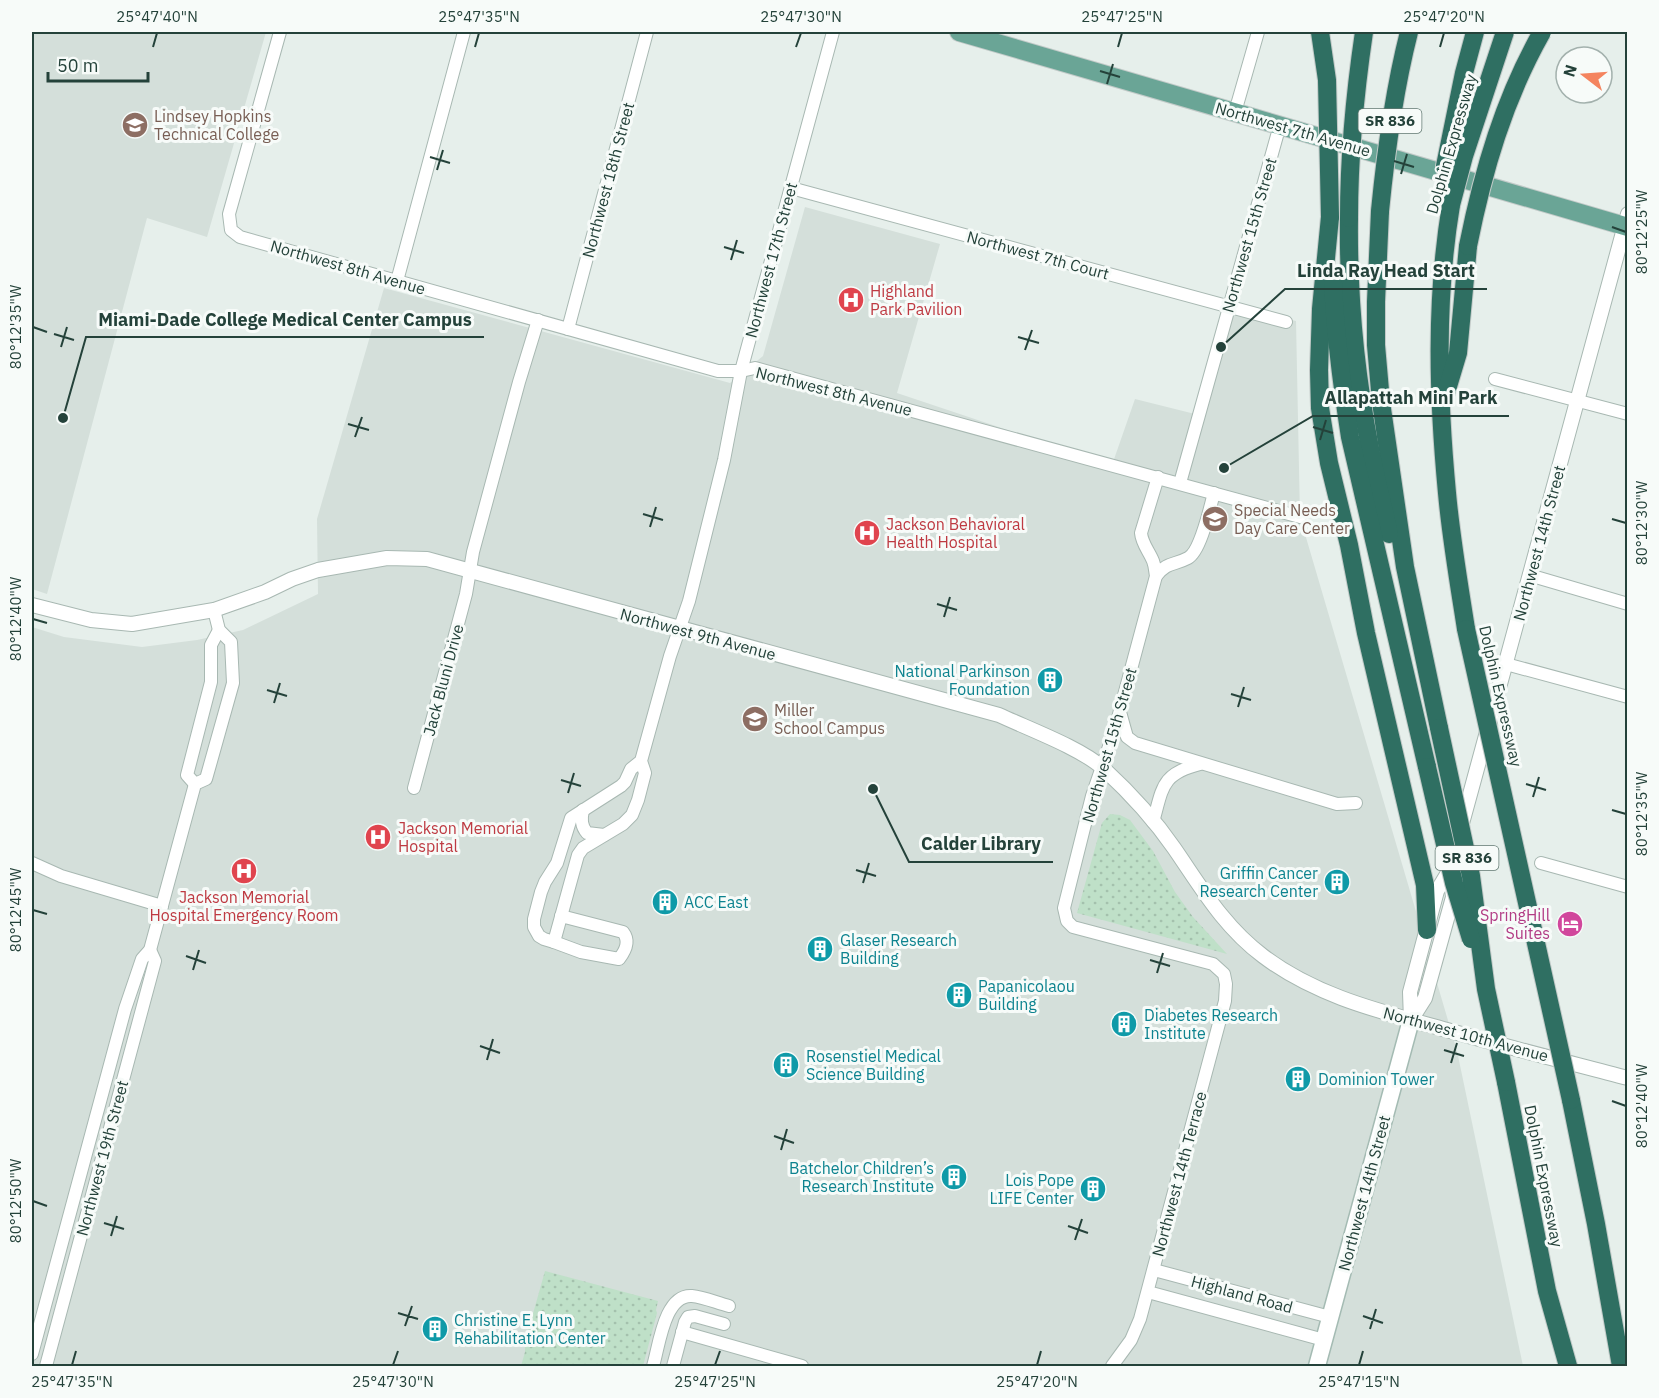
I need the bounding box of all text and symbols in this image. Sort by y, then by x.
text: 25°47'40"N [116,7,198,26]
text: 25°47'35"N [438,7,520,26]
text: 25°47'30"N [760,7,842,26]
text: 25°47'25"N [1081,7,1163,26]
text: 25°47'20"N [1403,7,1485,26]
scale bar [48,45,148,83]
north arrow [1554,45,1614,105]
text: 50 m [57,54,99,77]
text: N [1558,62,1581,79]
street label: Dolphin Expressway [1421,72,1481,216]
street label: Northwest 7th Avenue [1213,97,1373,161]
street label: Northwest 18th Street [578,100,638,260]
place label: Lindsey Hopkins Technical College [154,106,279,144]
road number: SR 836 [1358,109,1422,133]
school or university icon: Lindsey Hopkins Technical College [120,110,150,140]
street label: Northwest 15th Street [1217,155,1281,315]
street label: Northwest 17th Street [741,180,801,340]
text: 80°12'25"W [1632,189,1651,274]
street label: Northwest 7th Court [965,226,1111,284]
street label: Northwest 8th Avenue [268,235,428,299]
callout: Linda Ray Head Start [1285,253,1487,289]
text: Linda Ray Head Start [1297,259,1475,282]
place label: Highland Park Pavilion [870,281,962,319]
text: 80°12'35"W [6,284,25,369]
hospital icon: Highland Park Pavilion [836,285,866,315]
callout: Miami-Dade College Medical Center Campus [86,301,484,337]
text: Miami-Dade College Medical Center Campus [98,308,472,331]
street label: Northwest 8th Avenue [754,362,914,420]
callout: Allapattah Mini Park [1313,380,1509,416]
text: Allapattah Mini Park [1325,386,1498,409]
street label: Northwest 14th Street [1509,463,1569,623]
text: 80°12'30"W [1632,480,1651,565]
place label: Special Needs Day Care Center [1234,500,1350,538]
school or university icon: Special Needs Day Care Center [1200,504,1230,534]
place label: Jackson Behavioral Health Hospital [886,514,1025,552]
hospital icon: Jackson Behavioral Health Hospital [852,518,882,548]
text: 80°12'40"W [6,576,25,661]
street label: Northwest 9th Avenue [618,604,778,664]
street label: Jack Bluni Drive [418,622,468,738]
street label: Dolphin Expressway [1475,623,1527,769]
place label: National Parkinson Foundation [894,661,1030,699]
building icon: National Parkinson Foundation [1035,665,1065,695]
street label: Northwest 15th Street [1077,665,1141,825]
place label: Miller School Campus [774,700,885,738]
school or university icon: Miller School Campus [740,704,770,734]
text: 80°12'35"W [1632,771,1651,856]
place label: Jackson Memorial Hospital [398,818,528,856]
hospital icon: Jackson Memorial Hospital [363,822,393,852]
callout: Calder Library [909,826,1053,862]
text: Calder Library [921,832,1041,855]
road number: SR 836 [1436,846,1498,870]
hospital icon: Jackson Memorial Hospital Emergency Room [229,856,259,886]
place label: Griffin Cancer Research Center [1199,863,1318,901]
text: 80°12'45"W [6,867,25,952]
building icon: Griffin Cancer Research Center [1322,867,1352,897]
place label: Jackson Memorial Hospital Emergency Room [149,887,339,925]
building icon: ACC East [650,887,680,917]
place label: ACC East [684,892,749,912]
place label: SpringHill Suites [1480,905,1550,943]
hotel icon: SpringHill Suites [1555,909,1585,939]
place label: Glaser Research Building [840,930,957,968]
building icon: Glaser Research Building [805,934,835,964]
place label: Papanicolaou Building [978,976,1075,1014]
building icon: Papanicolaou Building [944,980,974,1010]
street label: Northwest 10th Avenue [1381,1002,1551,1066]
place label: Diabetes Research Institute [1144,1005,1278,1043]
building icon: Diabetes Research Institute [1109,1009,1139,1039]
place label: Rosenstiel Medical Science Building [806,1046,941,1084]
building icon: Rosenstiel Medical Science Building [771,1050,801,1080]
text: 80°12'40"W [1632,1063,1651,1148]
building icon: Dominion Tower [1283,1064,1313,1094]
place label: Dominion Tower [1318,1069,1435,1089]
street label: Northwest 19th Street [72,1078,132,1238]
street label: Northwest 14th Terrace [1147,1089,1211,1259]
street label: Dolphin Expressway [1520,1103,1568,1249]
street label: Northwest 14th Street [1334,1113,1394,1273]
text: 80°12'50"W [6,1158,25,1243]
place label: Batchelor Children’s Research Institute [789,1158,934,1196]
building icon: Batchelor Children’s Research Institute [939,1162,969,1192]
place label: Lois Pope LIFE Center [990,1170,1074,1208]
building icon: Lois Pope LIFE Center [1078,1174,1108,1204]
street label: Highland Road [1189,1271,1295,1317]
place label: Christine E. Lynn Rehabilitation Center [454,1310,606,1348]
building icon: Christine E. Lynn Rehabilitation Center [420,1314,450,1344]
text: 25°47'35"N [31,1372,113,1391]
text: 25°47'30"N [352,1372,434,1391]
text: 25°47'25"N [674,1372,756,1391]
text: 25°47'20"N [996,1372,1078,1391]
text: 25°47'15"N [1318,1372,1400,1391]

